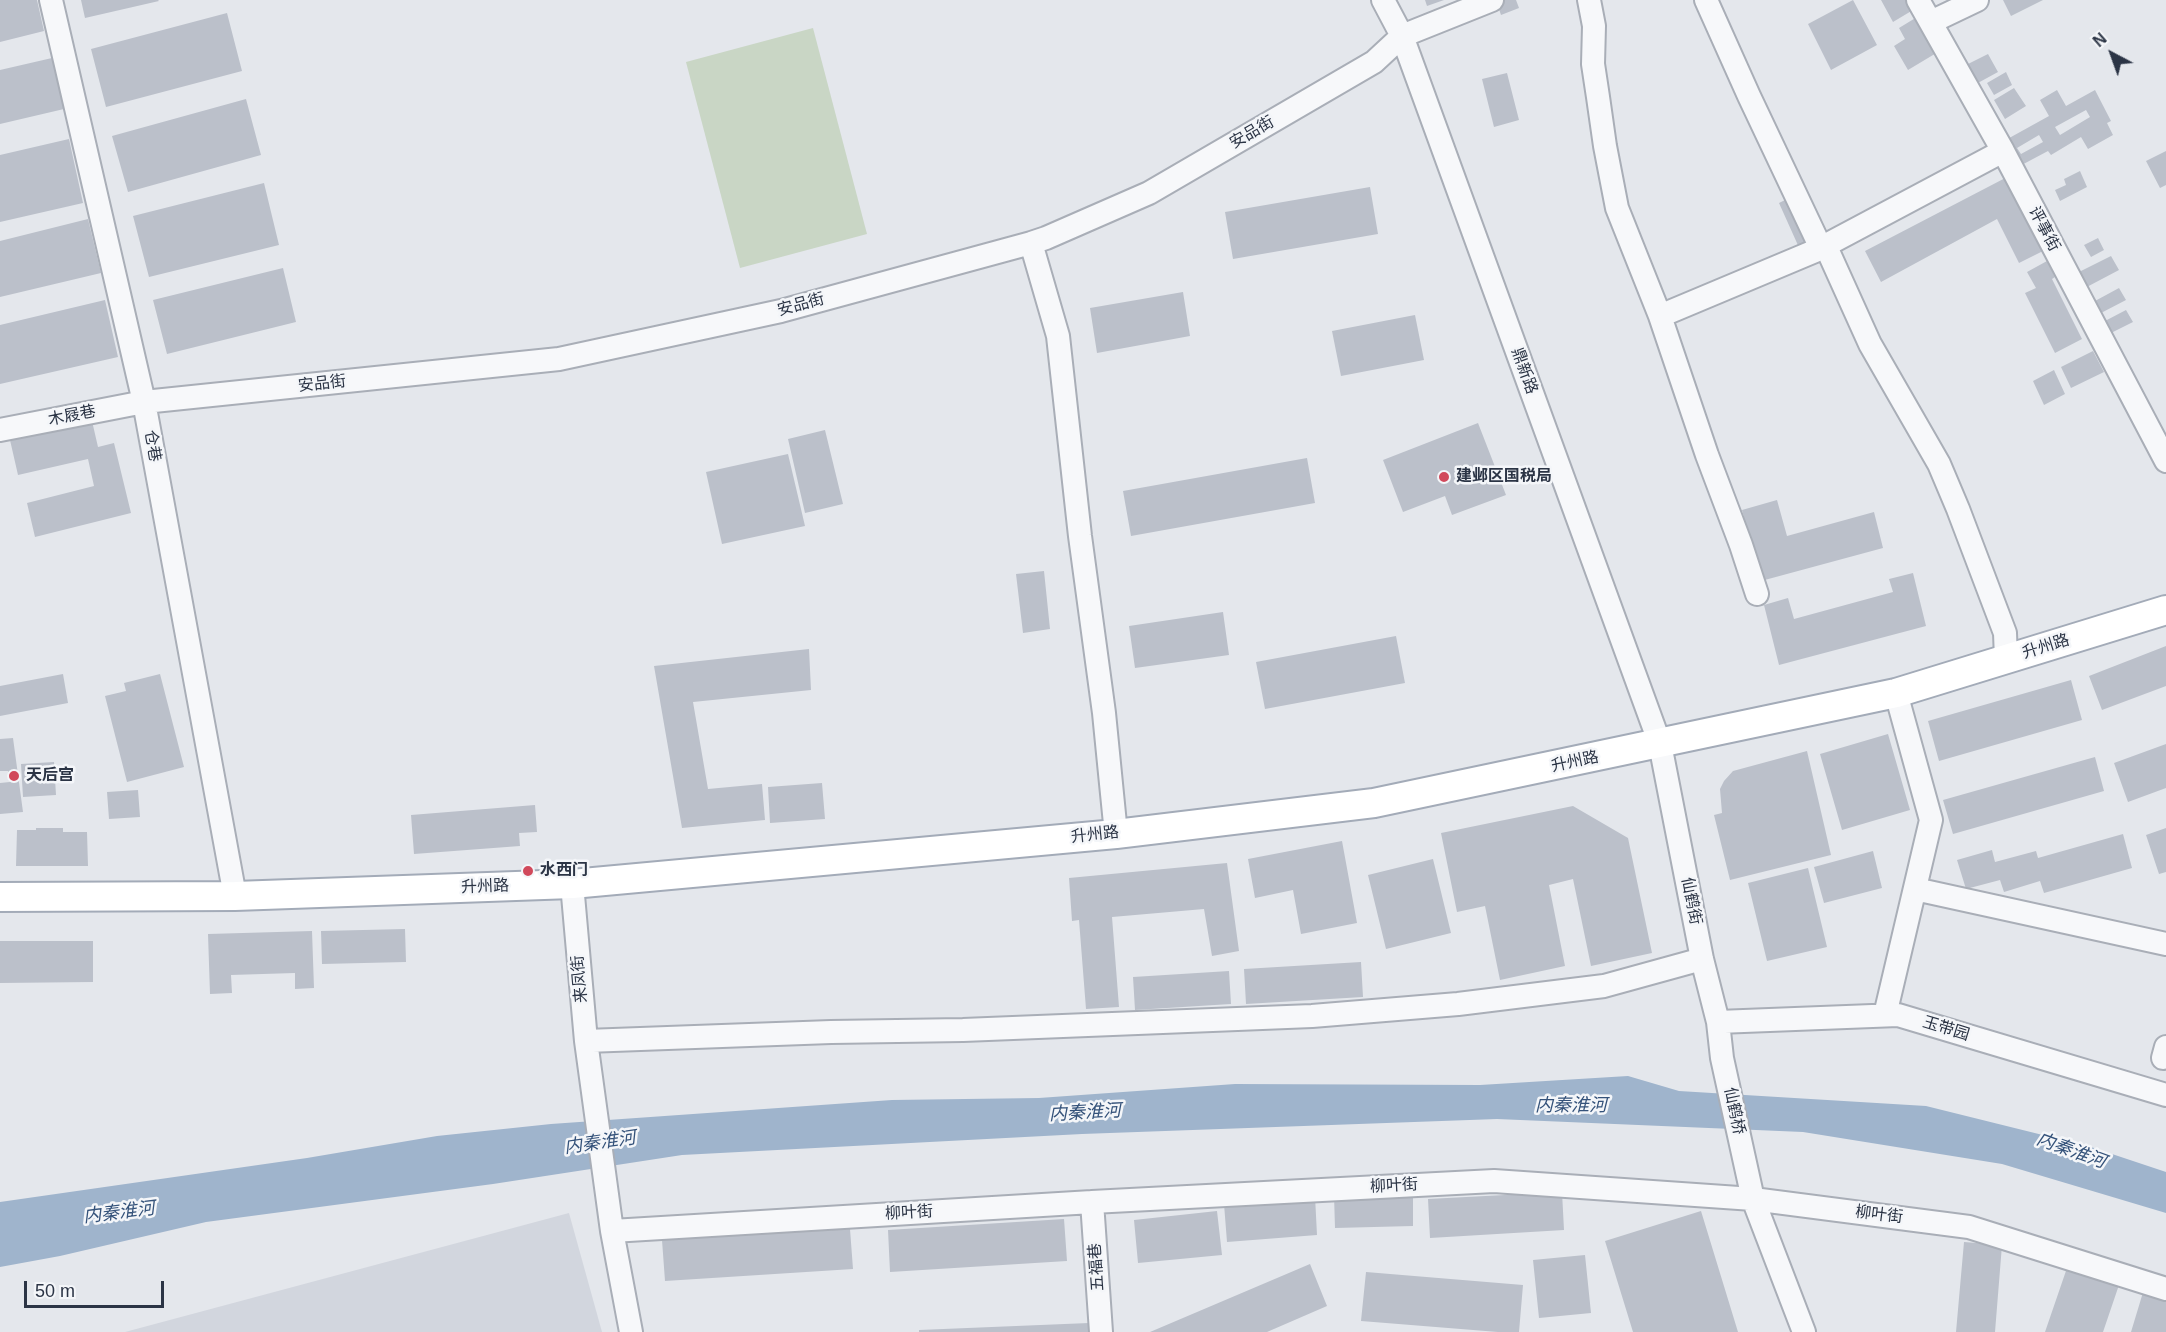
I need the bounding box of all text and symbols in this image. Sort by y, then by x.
north arrow [2082,24,2142,84]
text: N [2090,30,2110,50]
street label: 安品街 [1226,113,1278,153]
street label: 评事街 [2024,203,2064,255]
street label: 安品街 [775,290,827,320]
street label: 鼎新路 [1507,345,1541,397]
street label: 安品街 [297,372,347,396]
street label: 木屐巷 [47,402,97,430]
street label: 仓巷 [140,429,164,463]
place label: 建邺区国税局 [1456,467,1552,487]
marker: 建邺区国税局 [1437,470,1451,484]
street label: 升州路 [2020,631,2072,663]
street label: 升州路 [1550,748,1600,776]
place label: 天后宫 [26,766,74,786]
marker: 天后宫 [7,769,21,783]
street label: 升州路 [1070,823,1120,847]
place label: 水西门 [540,861,588,881]
marker: 水西门 [521,864,535,878]
street label: 仙鹤街 [1677,876,1705,926]
street label: 升州路 [461,877,509,897]
street label: 来凤街 [568,954,592,1004]
street label: 玉带园 [1920,1013,1972,1045]
street label: 仙鹤桥 [1720,1086,1748,1136]
water label: 内秦淮河 [1535,1095,1607,1117]
water label: 内秦淮河 [1048,1100,1122,1126]
water label: 内秦淮河 [563,1127,637,1159]
water label: 内秦淮河 [2033,1129,2109,1173]
street label: 柳叶街 [1370,1175,1418,1197]
water label: 内秦淮河 [82,1198,156,1228]
street label: 柳叶街 [885,1202,933,1224]
street label: 柳叶街 [1854,1203,1904,1227]
street label: 五福巷 [1086,1242,1108,1292]
scale bar [27,1269,166,1307]
text: 50 m [35,1281,75,1301]

